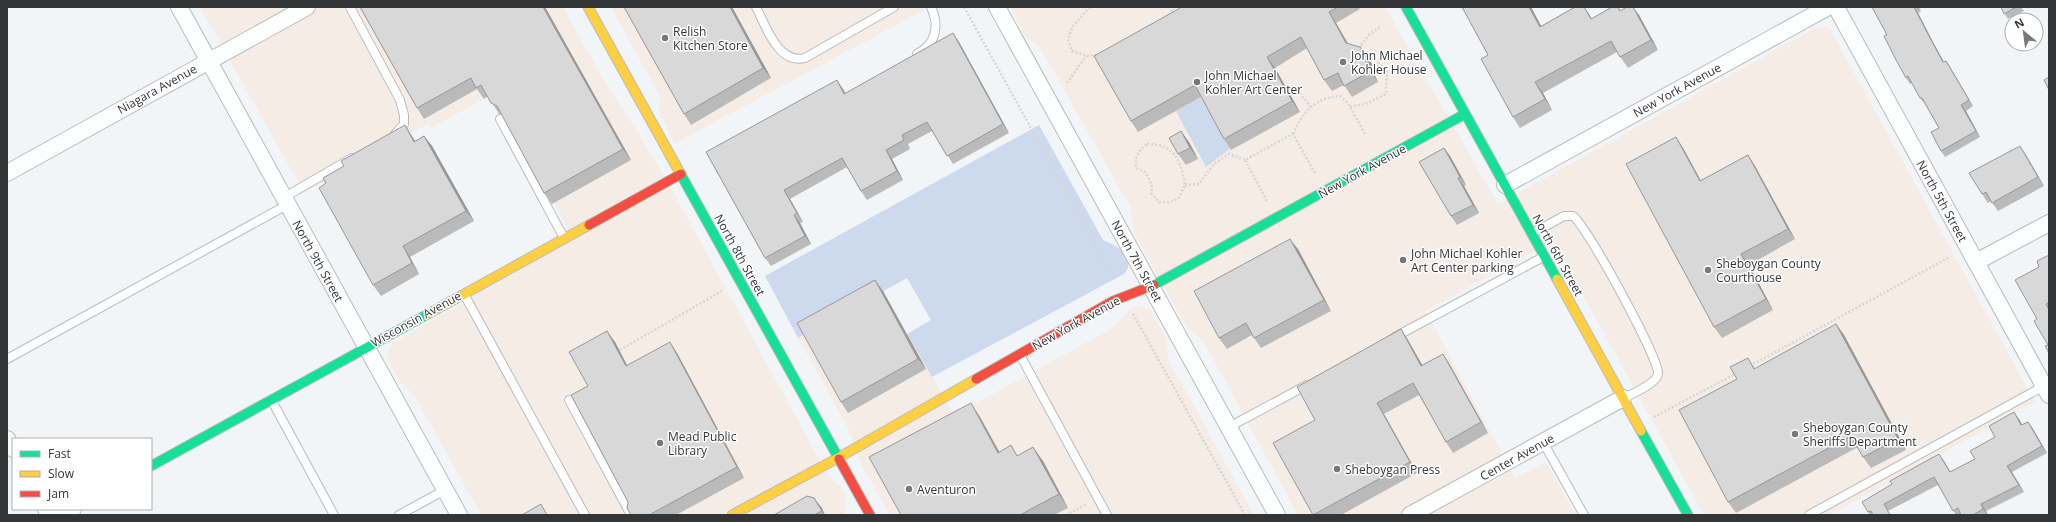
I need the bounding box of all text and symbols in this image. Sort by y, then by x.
north arrow [2004,12,2044,52]
text: N [2011,14,2026,32]
place label: Relish Kitchen Store [673,23,748,54]
marker: Relish Kitchen Store [660,33,670,43]
place label: John Michael Kohler House [1350,47,1427,78]
marker: John Michael Kohler House [1338,57,1348,67]
street label: New York Avenue [1630,59,1724,121]
street label: Niagara Avenue [114,60,200,118]
place label: John Michael Kohler Art Center [1204,67,1302,98]
marker: John Michael Kohler Art Center [1192,77,1202,87]
street label: New York Avenue [1315,140,1409,202]
street label: North 5th Street [1912,157,1972,245]
street label: North 8th Street [710,211,770,299]
street label: North 6th Street [1528,211,1588,299]
street label: North 9th Street [288,217,348,305]
street label: North 7th Street [1107,217,1167,305]
place label: John Michael Kohler Art Center parking [1410,245,1522,276]
marker: John Michael Kohler Art Center parking [1398,255,1408,265]
place label: Sheboygan County Courthouse [1716,255,1822,286]
marker: Sheboygan County Courthouse [1703,265,1713,275]
street label: Wisconsin Avenue [368,287,465,351]
street label: New York Avenue [1029,292,1123,354]
place label: Sheboygan County Sheriffs Department [1803,419,1917,450]
place label: Mead Public Library [668,428,737,459]
street label: Center Avenue [1477,429,1557,484]
marker: Sheboygan County Sheriffs Department [1790,429,1800,439]
legend [12,438,152,510]
marker: Mead Public Library [655,438,665,448]
text: Fast [48,445,71,462]
place label: Sheboygan Press [1345,461,1440,478]
marker: Sheboygan Press [1332,464,1342,474]
text: Slow [48,465,75,482]
place label: Aventuron [917,481,976,498]
marker: Aventuron [904,484,914,494]
text: Jam [47,485,69,502]

